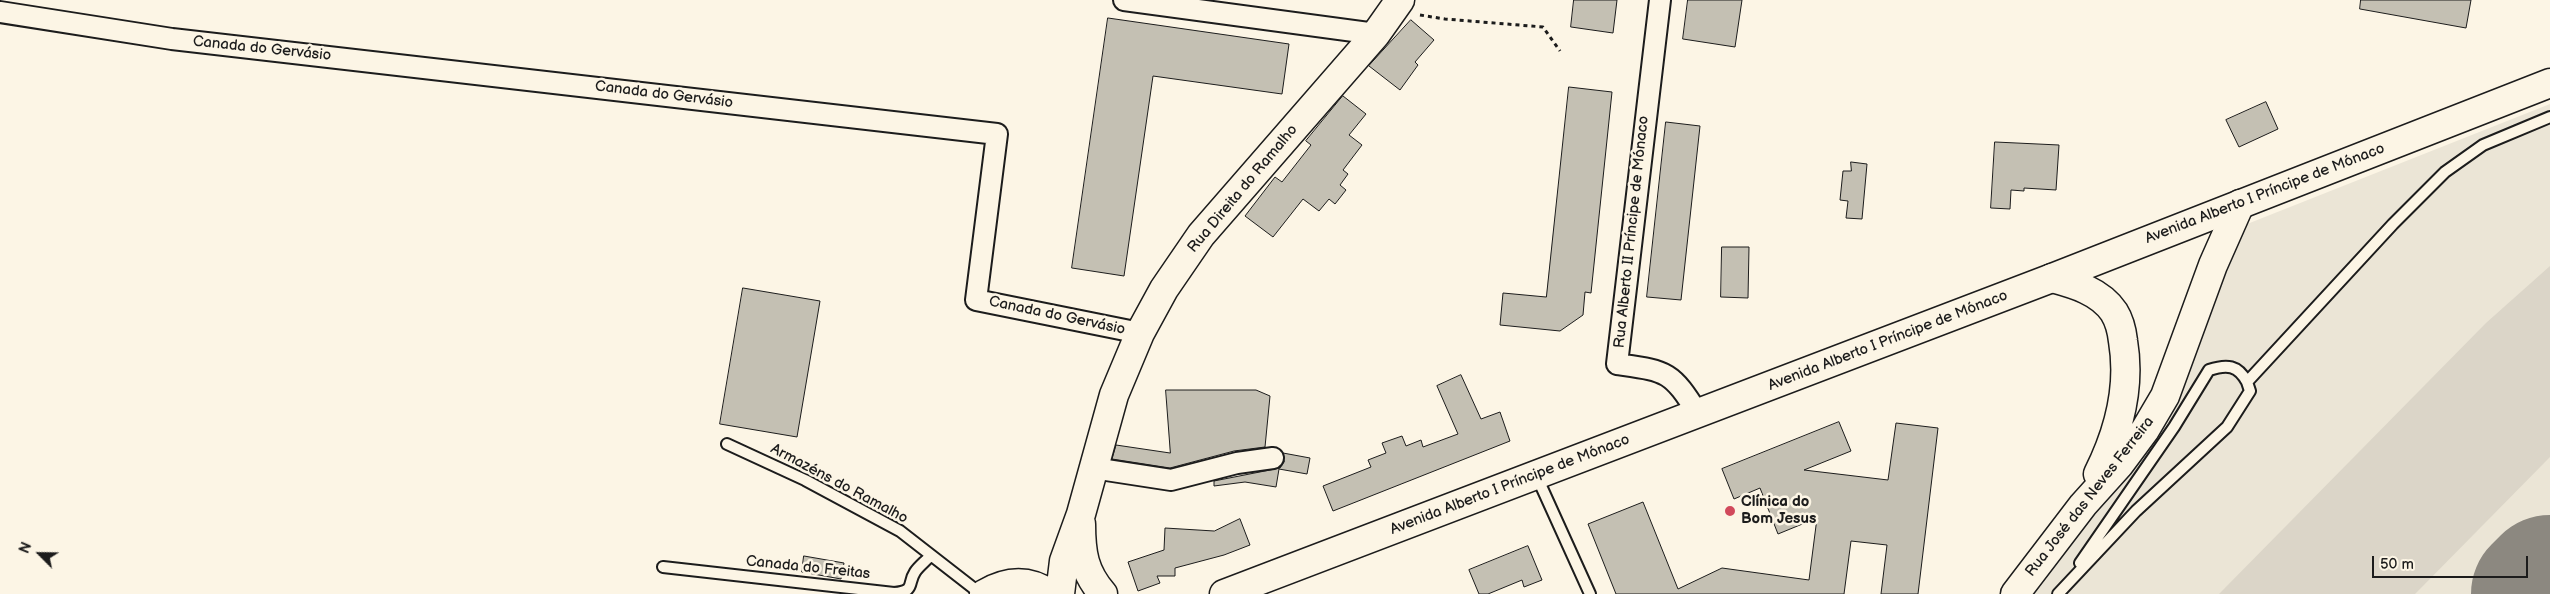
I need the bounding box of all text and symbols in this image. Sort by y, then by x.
street label: Canada do Gervásio [192,33,332,65]
street label: Canada do Gervásio [594,78,734,112]
street label: Rua Alberto II Príncipe de Mónaco [1611,115,1653,349]
street label: Rua Direita do Ramalho [1184,121,1302,257]
street label: Avenida Alberto I Príncipe de Mónaco [2143,140,2387,248]
street label: Avenida Alberto I Príncipe de Mónaco [1766,287,2010,395]
street label: Canada do Gervásio [987,293,1127,339]
street label: Rua José das Neves Ferreira [2022,413,2158,581]
street label: Avenida Alberto I Príncipe de Mónaco [1388,431,1632,539]
street label: Armazéns do Ramalho [767,440,911,528]
place label: Clínica do Bom Jesus [1741,493,1816,528]
marker: Clínica do Bom Jesus [1723,504,1737,518]
north arrow [15,529,65,579]
text: N [16,540,36,556]
scale bar [2375,546,2531,578]
street label: Canada do Freitas [745,553,871,583]
text: 50 m [2380,555,2414,574]

